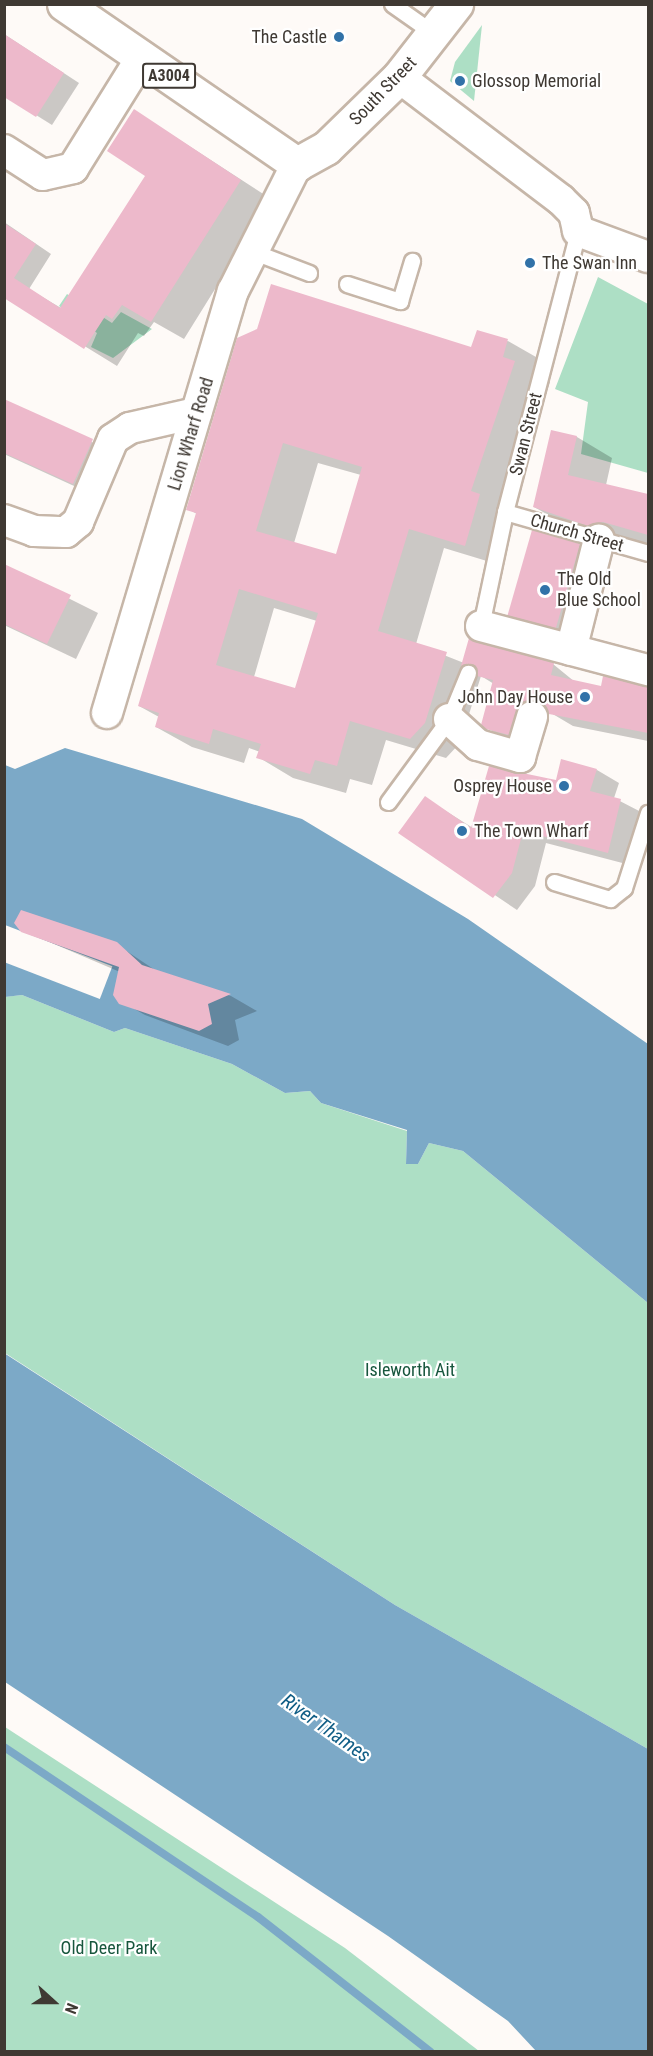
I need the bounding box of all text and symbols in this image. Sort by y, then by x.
place label: The Castle [251,26,327,48]
marker: The Castle [332,30,346,44]
street label: South Street [345,52,421,130]
road number: A3004 [142,63,196,89]
place label: Glossop Memorial [472,70,601,92]
marker: Glossop Memorial [453,74,467,88]
place label: The Swan Inn [542,252,637,274]
marker: The Swan Inn [523,256,537,270]
street label: Lion Wharf Road [164,375,218,493]
street label: Swan Street [505,390,547,478]
street label: Church Street [528,509,626,557]
place label: The Old Blue School [557,569,641,612]
marker: The Old Blue School [538,583,552,597]
place label: John Day House [458,686,573,708]
marker: John Day House [578,690,592,704]
place label: Osprey House [453,775,552,797]
marker: Osprey House [557,779,571,793]
place label: The Town Wharf [474,820,589,842]
marker: The Town Wharf [455,824,469,838]
park label: Isleworth Ait [365,1359,455,1381]
water label: River Thames [277,1688,375,1768]
park label: Old Deer Park [61,1937,157,1959]
north arrow [24,1972,84,2032]
text: N [61,2001,82,2017]

